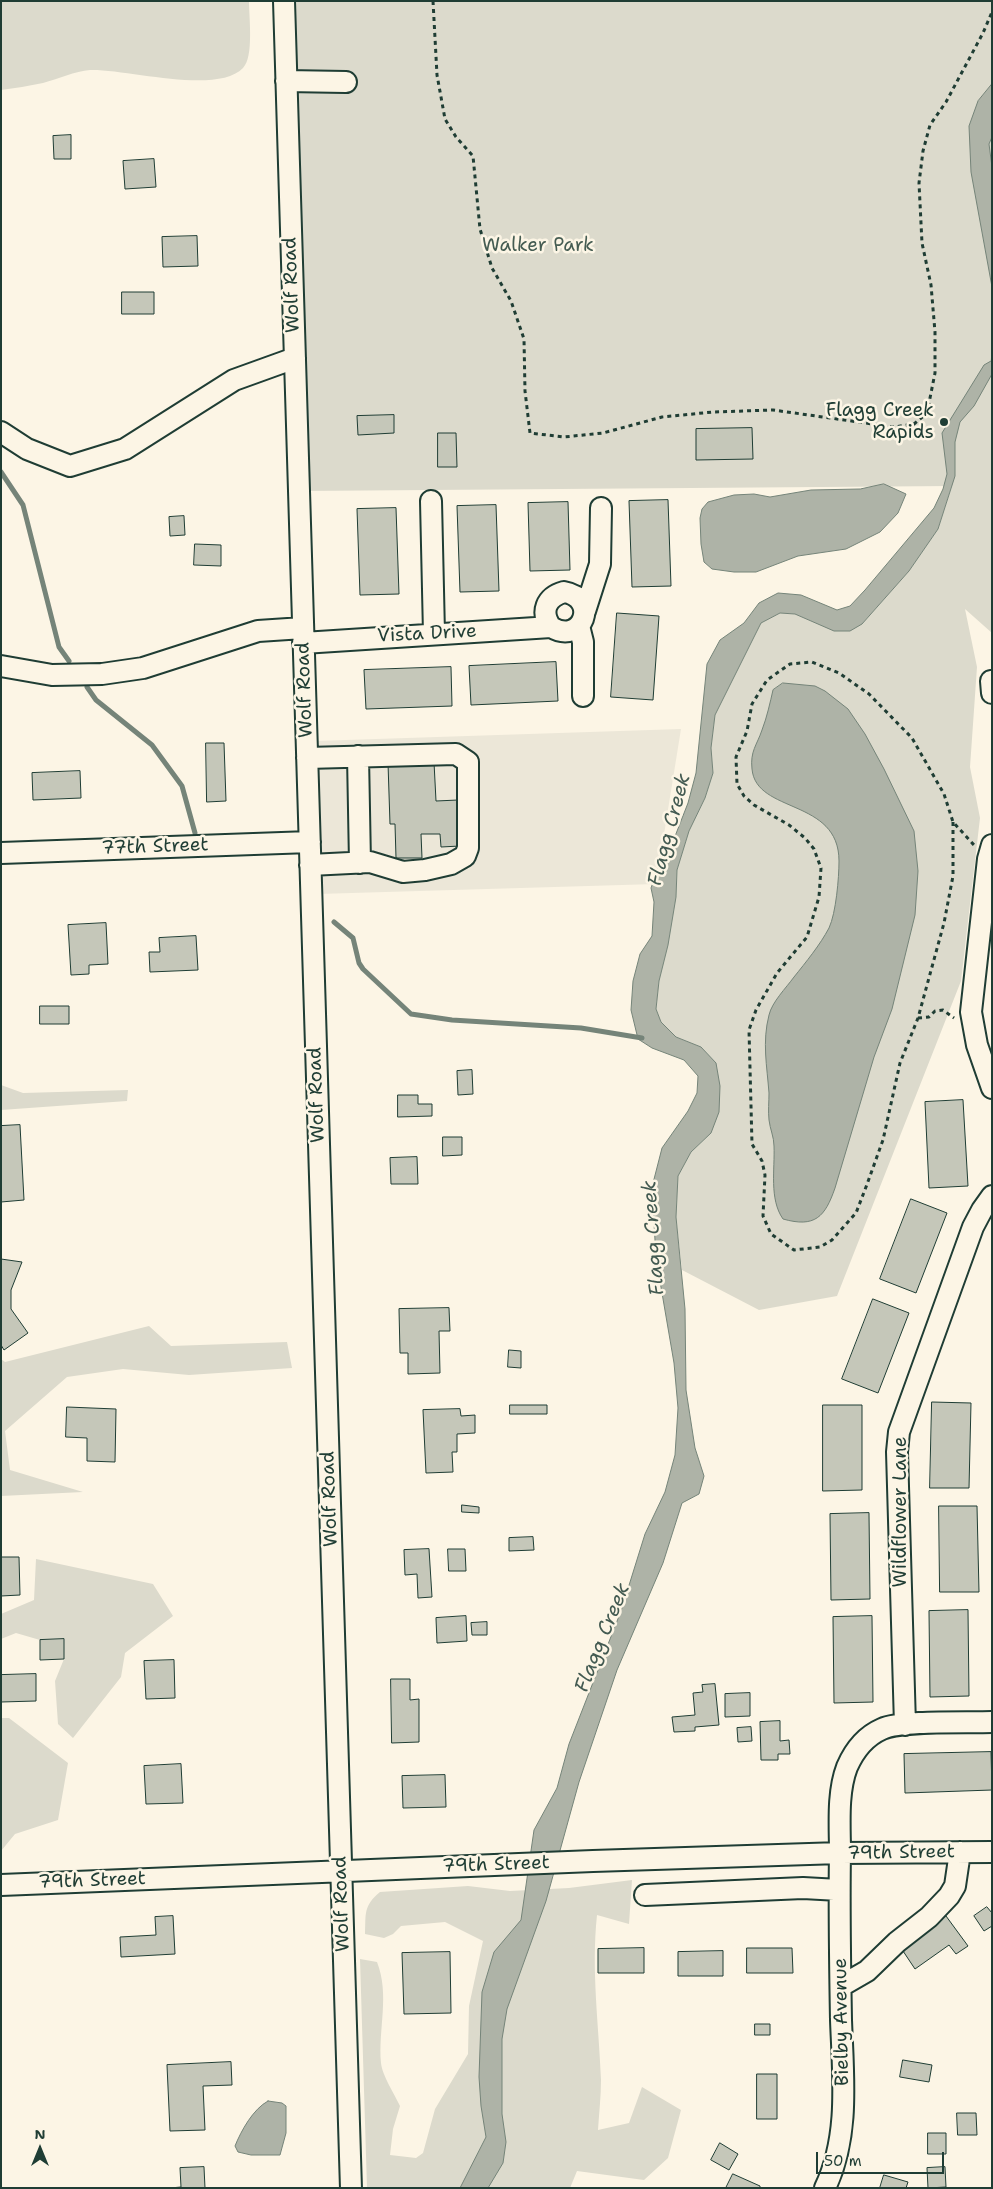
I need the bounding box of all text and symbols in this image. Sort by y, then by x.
park label: Walker Park [482,235,594,257]
street label: Wolf Road [279,237,305,333]
place label: Flagg Creek Rapids [826,400,934,444]
marker: Flagg Creek Rapids [938,416,950,428]
street label: Vista Drive [377,620,477,648]
street label: Wolf Road [292,642,318,738]
water label: Flagg Creek [643,771,697,889]
street label: 77th Street [101,834,209,860]
street label: Wolf Road [304,1047,330,1143]
water label: Flagg Creek [638,1180,670,1296]
street label: Wildflower Lane [890,1436,912,1588]
street label: Wolf Road [317,1451,343,1547]
water label: Flagg Creek [570,1580,636,1696]
street label: 79th Street [847,1841,955,1865]
street label: 79th Street [442,1852,550,1878]
street label: Wolf Road [329,1856,355,1952]
street label: 79th Street [38,1868,146,1894]
street label: Bielby Avenue [829,1958,855,2086]
north arrow [15,2124,65,2174]
text: N [34,2125,46,2143]
scale bar [818,2142,946,2174]
text: 50 m [824,2151,862,2171]

